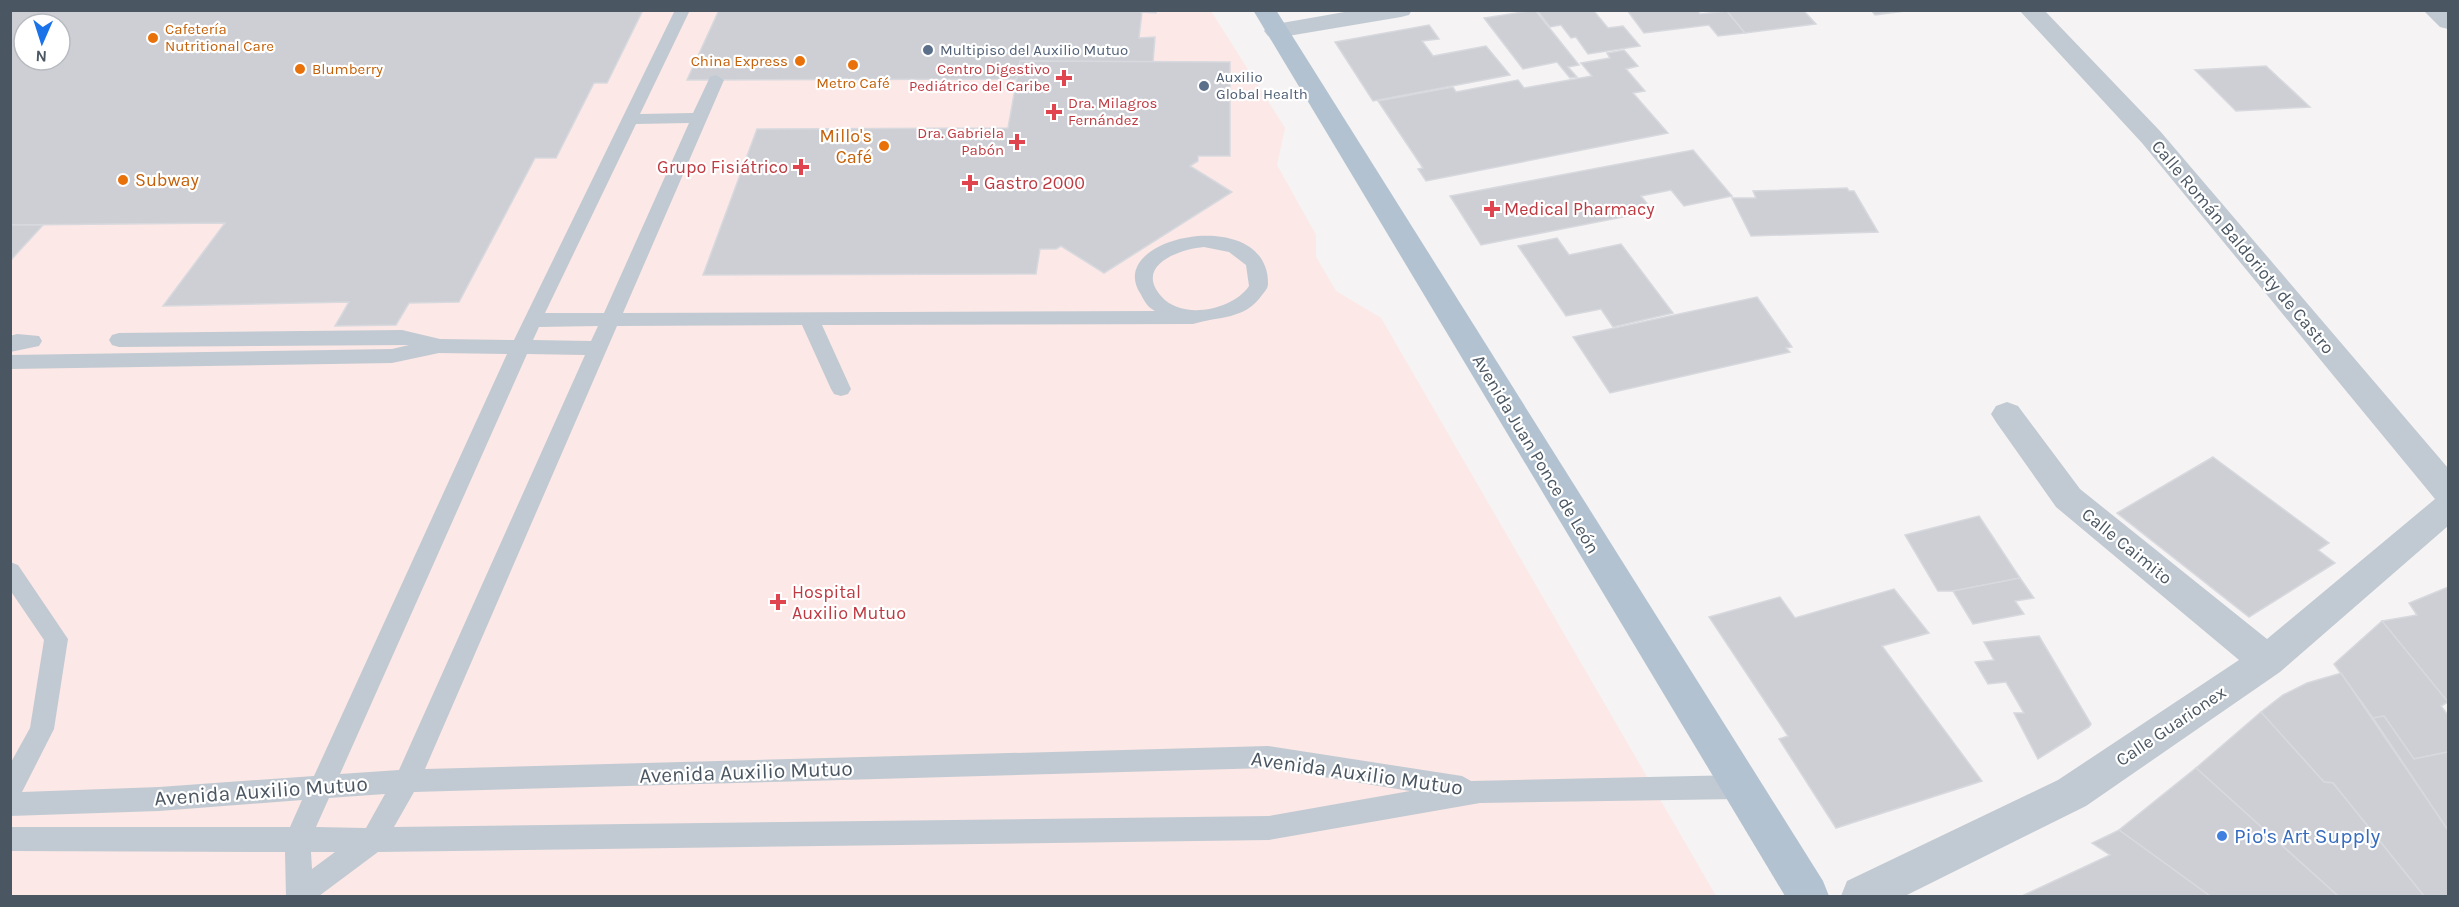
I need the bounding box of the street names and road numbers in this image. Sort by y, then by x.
street label: Calle Román Baldorioty de Castro [2147,135,2339,359]
street label: Avenida Juan Ponce de León [1468,350,1604,558]
street label: Calle Caimito [2077,503,2177,589]
street label: Calle Guarionex [2112,681,2230,771]
street label: Avenida Auxilio Mutuo [1249,746,1465,800]
street label: Avenida Auxilio Mutuo [639,756,853,788]
street label: Avenida Auxilio Mutuo [154,772,368,810]

